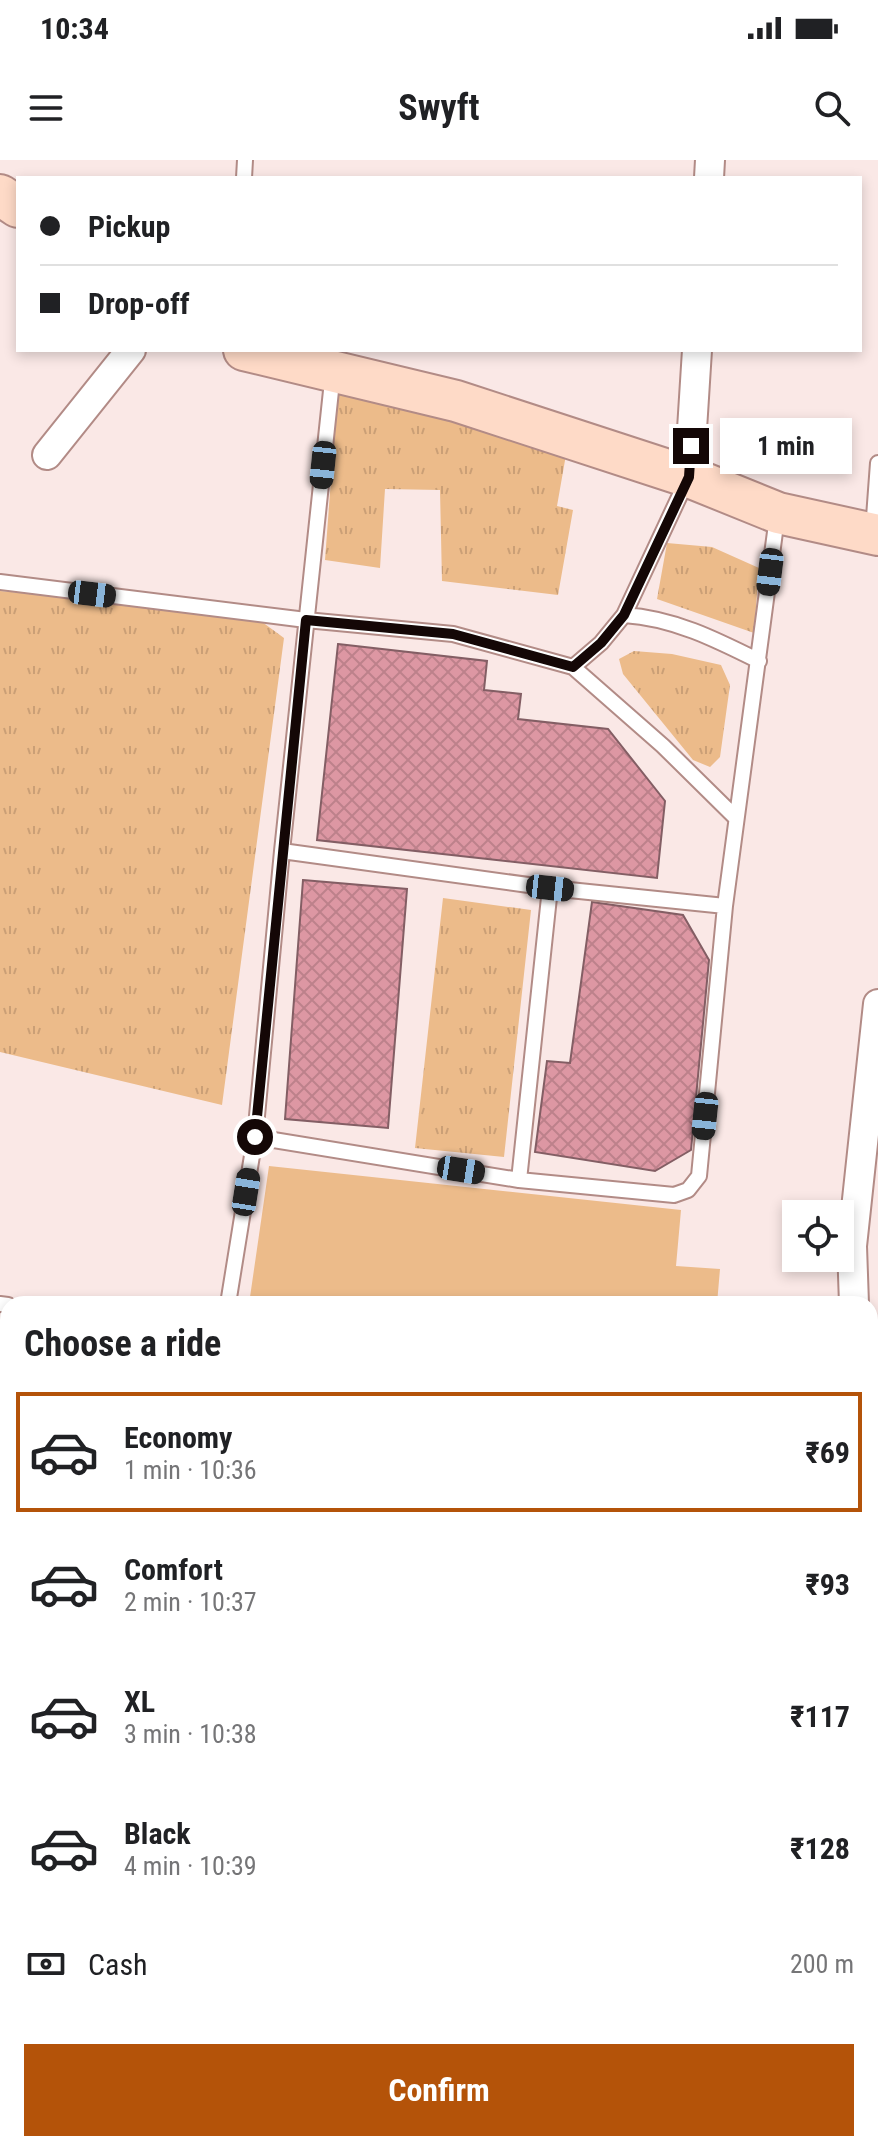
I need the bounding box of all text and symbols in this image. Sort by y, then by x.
text: 10:34 [40,11,109,46]
icon: menu [24,86,68,130]
icon: search [810,86,854,130]
text: Swyft [398,87,480,129]
text: Pickup [88,209,170,244]
text: Drop-off [88,286,190,321]
callout: 1 min [719,418,851,474]
route end [673,428,709,464]
text: 1 min [757,431,815,461]
car [309,440,337,490]
car [755,547,785,597]
car [67,579,117,609]
car [525,874,575,902]
car [691,1091,719,1141]
route start [237,1119,273,1155]
car [435,1154,487,1186]
car [230,1166,262,1218]
map controls [782,1200,854,1272]
button: locate [782,1200,854,1272]
text: Choose a ride [24,1323,221,1365]
icon: car [28,1416,100,1488]
text: Economy [124,1420,232,1455]
text: ₹69 [805,1435,850,1470]
text: 1 min · 10:36 [124,1455,257,1485]
icon: car [28,1548,100,1620]
text: Comfort [124,1552,223,1587]
text: ₹93 [805,1567,850,1602]
text: 2 min · 10:37 [124,1587,257,1617]
icon: car [28,1680,100,1752]
text: XL [124,1684,155,1719]
text: ₹117 [790,1699,850,1734]
text: 3 min · 10:38 [124,1719,257,1749]
icon: car [28,1812,100,1884]
text: Black [124,1816,191,1851]
text: ₹128 [790,1831,850,1866]
text: 4 min · 10:39 [124,1851,257,1881]
icon: cash [24,1942,68,1986]
text: Cash [88,1947,148,1982]
text: 200 m [790,1949,854,1979]
button: Confirm [24,2044,854,2136]

